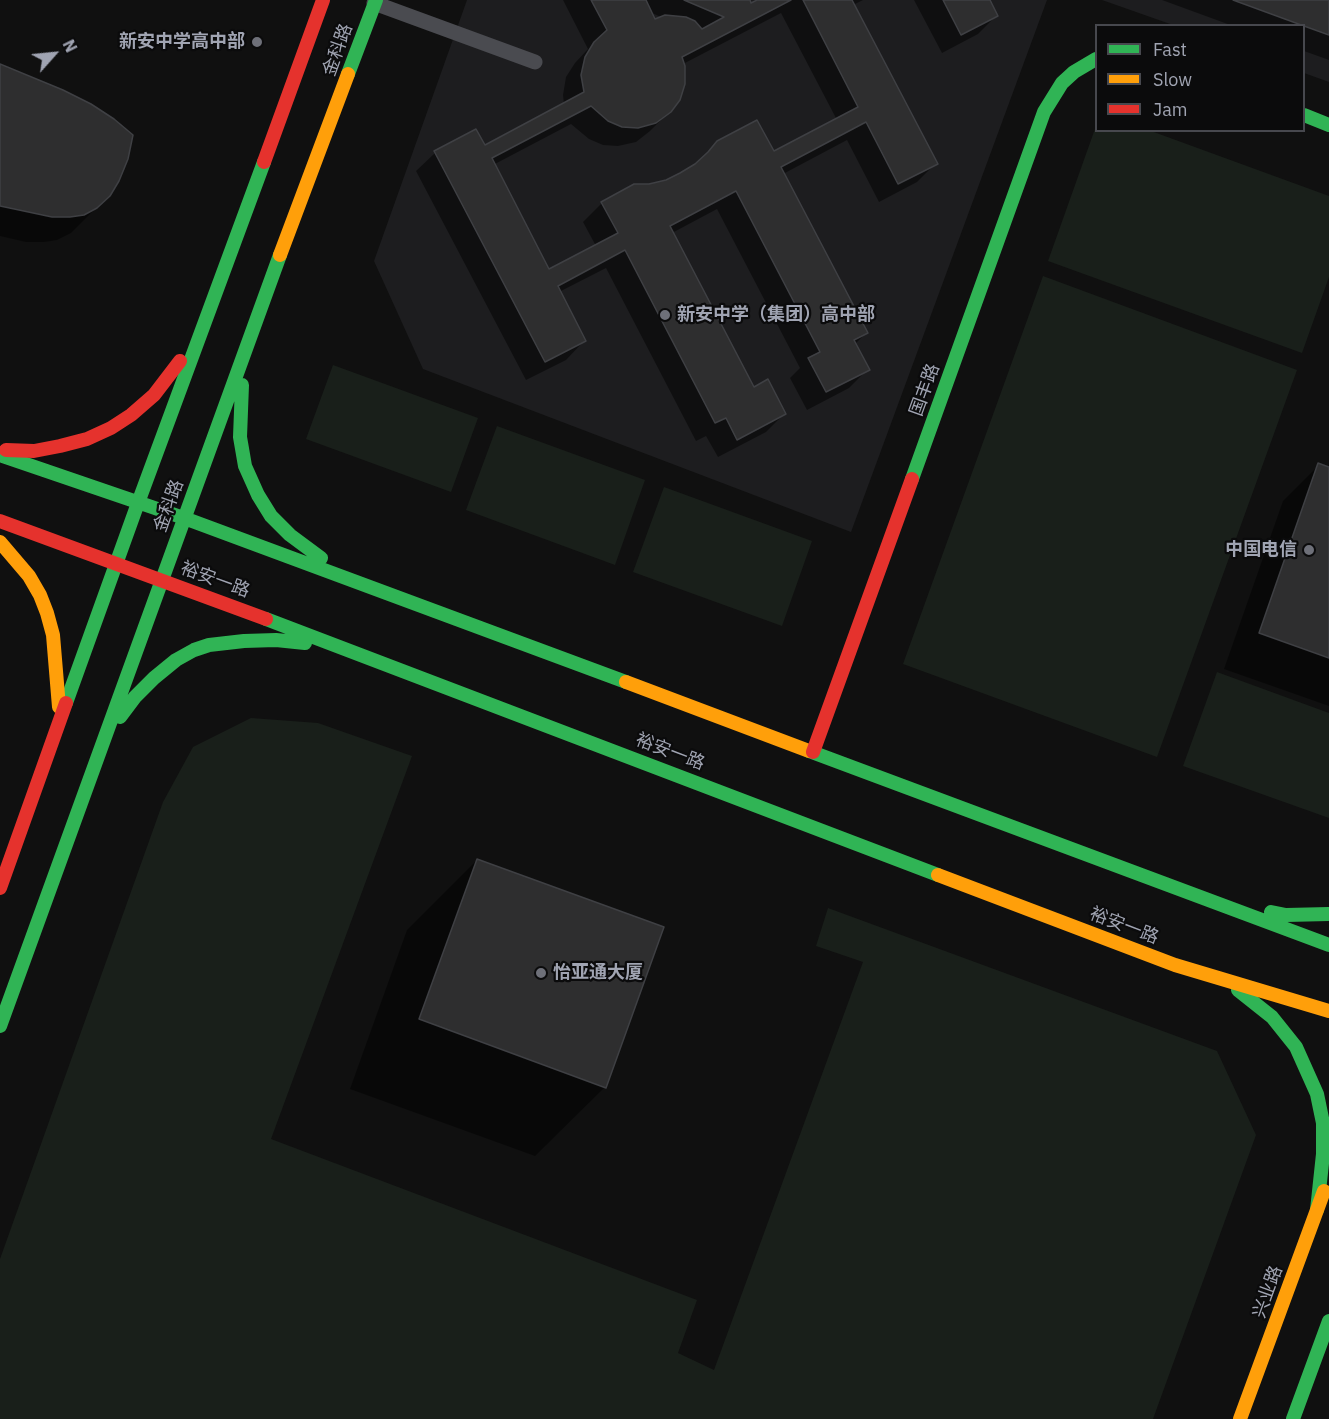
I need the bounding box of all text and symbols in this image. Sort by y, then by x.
street label: 金科路 [319,21,357,79]
north arrow [24,24,84,84]
legend [1095,24,1305,132]
place label: 新安中学高中部 [119,31,245,53]
marker: 新安中学高中部 [250,35,264,49]
text: N [58,36,82,56]
text: Fast [1153,38,1187,61]
text: Slow [1153,68,1192,91]
text: Jam [1153,98,1188,121]
place label: 新安中学（集团）高中部 [677,304,875,326]
marker: 新安中学（集团）高中部 [658,308,672,322]
street label: 国丰路 [906,361,944,419]
street label: 金科路 [150,477,188,535]
place label: 中国电信 [1225,539,1297,561]
marker: 中国电信 [1302,543,1316,557]
street label: 裕安一路 [177,558,253,602]
street label: 裕安一路 [633,729,707,775]
street label: 裕安一路 [1087,903,1161,949]
place label: 怡亚通大厦 [553,962,643,984]
marker: 怡亚通大厦 [534,966,548,980]
street label: 兴业路 [1249,1263,1287,1321]

